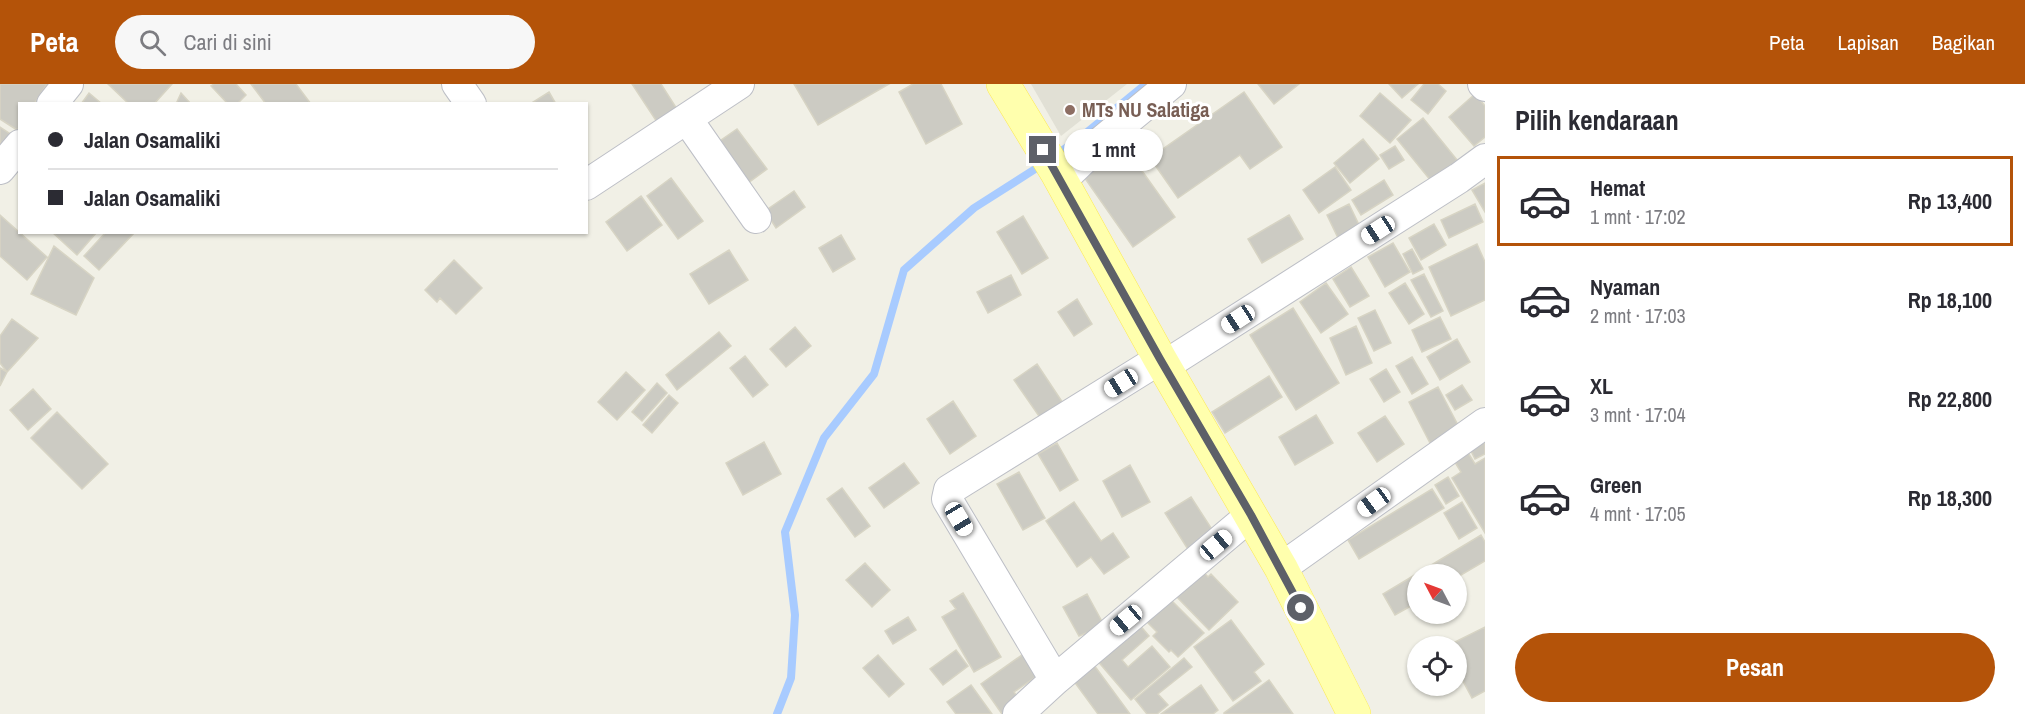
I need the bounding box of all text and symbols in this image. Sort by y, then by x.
search box [115,15,535,69]
text: Peta [30,23,79,61]
icon: search [136,26,169,59]
text: Cari di sini [184,27,272,57]
text: Peta [1769,28,1805,57]
text: Lapisan [1838,28,1899,57]
text: Bagikan [1932,28,1995,57]
place label: MTs NU Salatiga [1082,96,1209,123]
text: Pilih kendaraan [1515,102,1679,138]
marker: MTs NU Salatiga [1063,103,1077,117]
text: Jalan Osamaliki [84,125,220,155]
callout: 1 mnt [1064,129,1163,171]
route end [1029,136,1056,163]
text: 1 mnt [1092,136,1135,163]
text: Hemat [1590,173,1645,203]
icon: car [1518,174,1572,228]
text: Jalan Osamaliki [84,183,220,213]
text: Rp 13,400 [1908,186,1992,216]
text: 1 mnt · 17:02 [1590,203,1686,230]
car [1358,213,1398,247]
text: Nyaman [1590,272,1660,302]
icon: car [1518,273,1572,327]
text: Rp 18,100 [1908,285,1992,315]
car [1218,302,1258,336]
text: 2 mnt · 17:03 [1590,302,1686,329]
car [1101,366,1141,400]
text: XL [1590,371,1613,401]
icon: car [1518,372,1572,426]
text: Rp 22,800 [1908,384,1992,414]
text: 3 mnt · 17:04 [1590,401,1686,428]
text: Green [1590,470,1642,500]
icon: car [1518,471,1572,525]
text: Rp 18,300 [1908,483,1992,513]
car [1354,484,1394,520]
car [942,499,976,539]
text: 4 mnt · 17:05 [1590,500,1686,527]
car [1196,527,1236,563]
north arrow [1407,564,1467,624]
map controls [1407,564,1467,696]
route start [1287,594,1314,621]
car [1106,602,1146,638]
button: Pesan [1515,633,1995,702]
button: locate [1407,636,1467,696]

